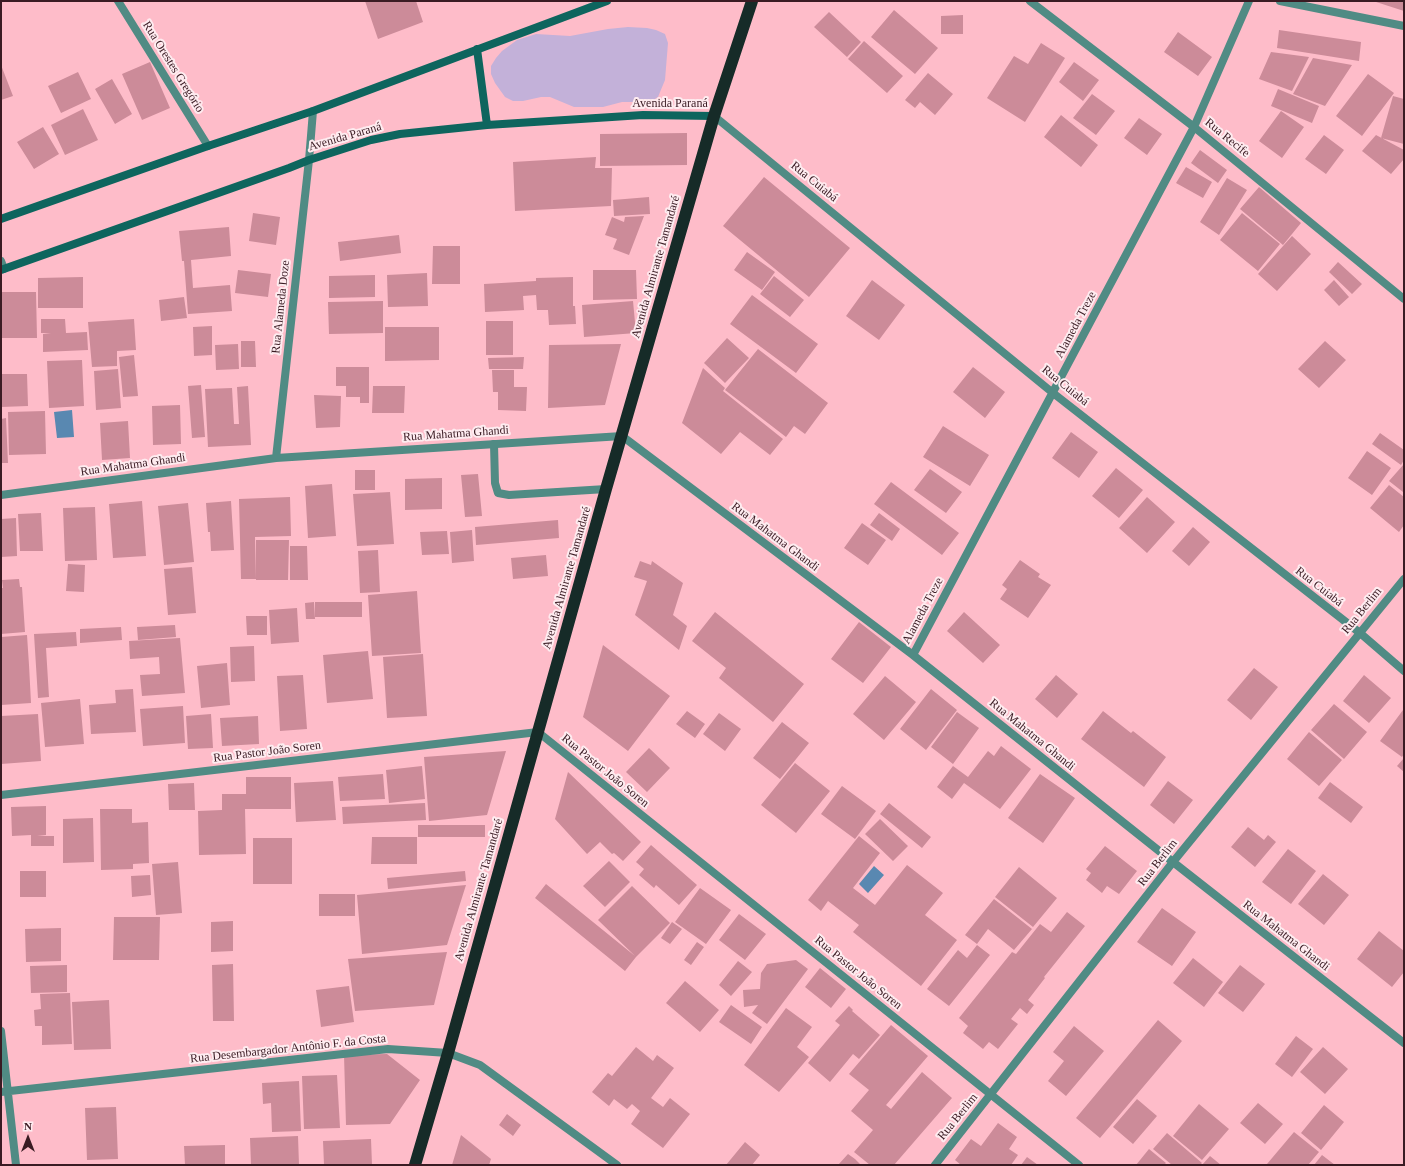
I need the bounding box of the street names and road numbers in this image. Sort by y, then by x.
street label: Rua Orestes Gregório [139,19,207,115]
street label: Avenida Paraná [632,97,708,111]
street label: Rua Recife [1202,116,1252,160]
street label: Avenida Paraná [307,120,383,154]
street label: Rua Cuiabá [788,159,840,205]
street label: Avenida Almirante Tamandaré [629,194,683,340]
street label: Rua Alameda Doze [269,260,293,354]
street label: Alameda Treze [1052,289,1100,361]
street label: Rua Cuiabá [1039,363,1091,409]
street label: Rua Mahatma Ghandi [403,423,509,445]
street label: Rua Mahatma Ghandi [80,450,186,480]
street label: Rua Mahatma Ghandi [728,499,822,575]
street label: Avenida Almirante Tamandaré [540,505,594,651]
street label: Rua Cuiabá [1292,564,1346,610]
street label: Alameda Treze [899,575,947,647]
street label: Rua Berlim [1339,585,1385,637]
street label: Rua Mahatma Ghandi [986,696,1078,774]
street label: Rua Pastor João Soren [558,731,652,811]
street label: Rua Pastor João Soren [212,738,322,766]
street label: Avenida Almirante Tamandaré [452,817,506,963]
street label: Rua Berlim [1135,837,1181,889]
street label: Rua Mahatma Ghandi [1240,898,1332,974]
street label: Rua Pastor João Soren [811,933,905,1013]
street label: Rua Desembargador Antônio F. da Costa [189,1032,387,1066]
street label: Rua Berlim [935,1091,981,1143]

